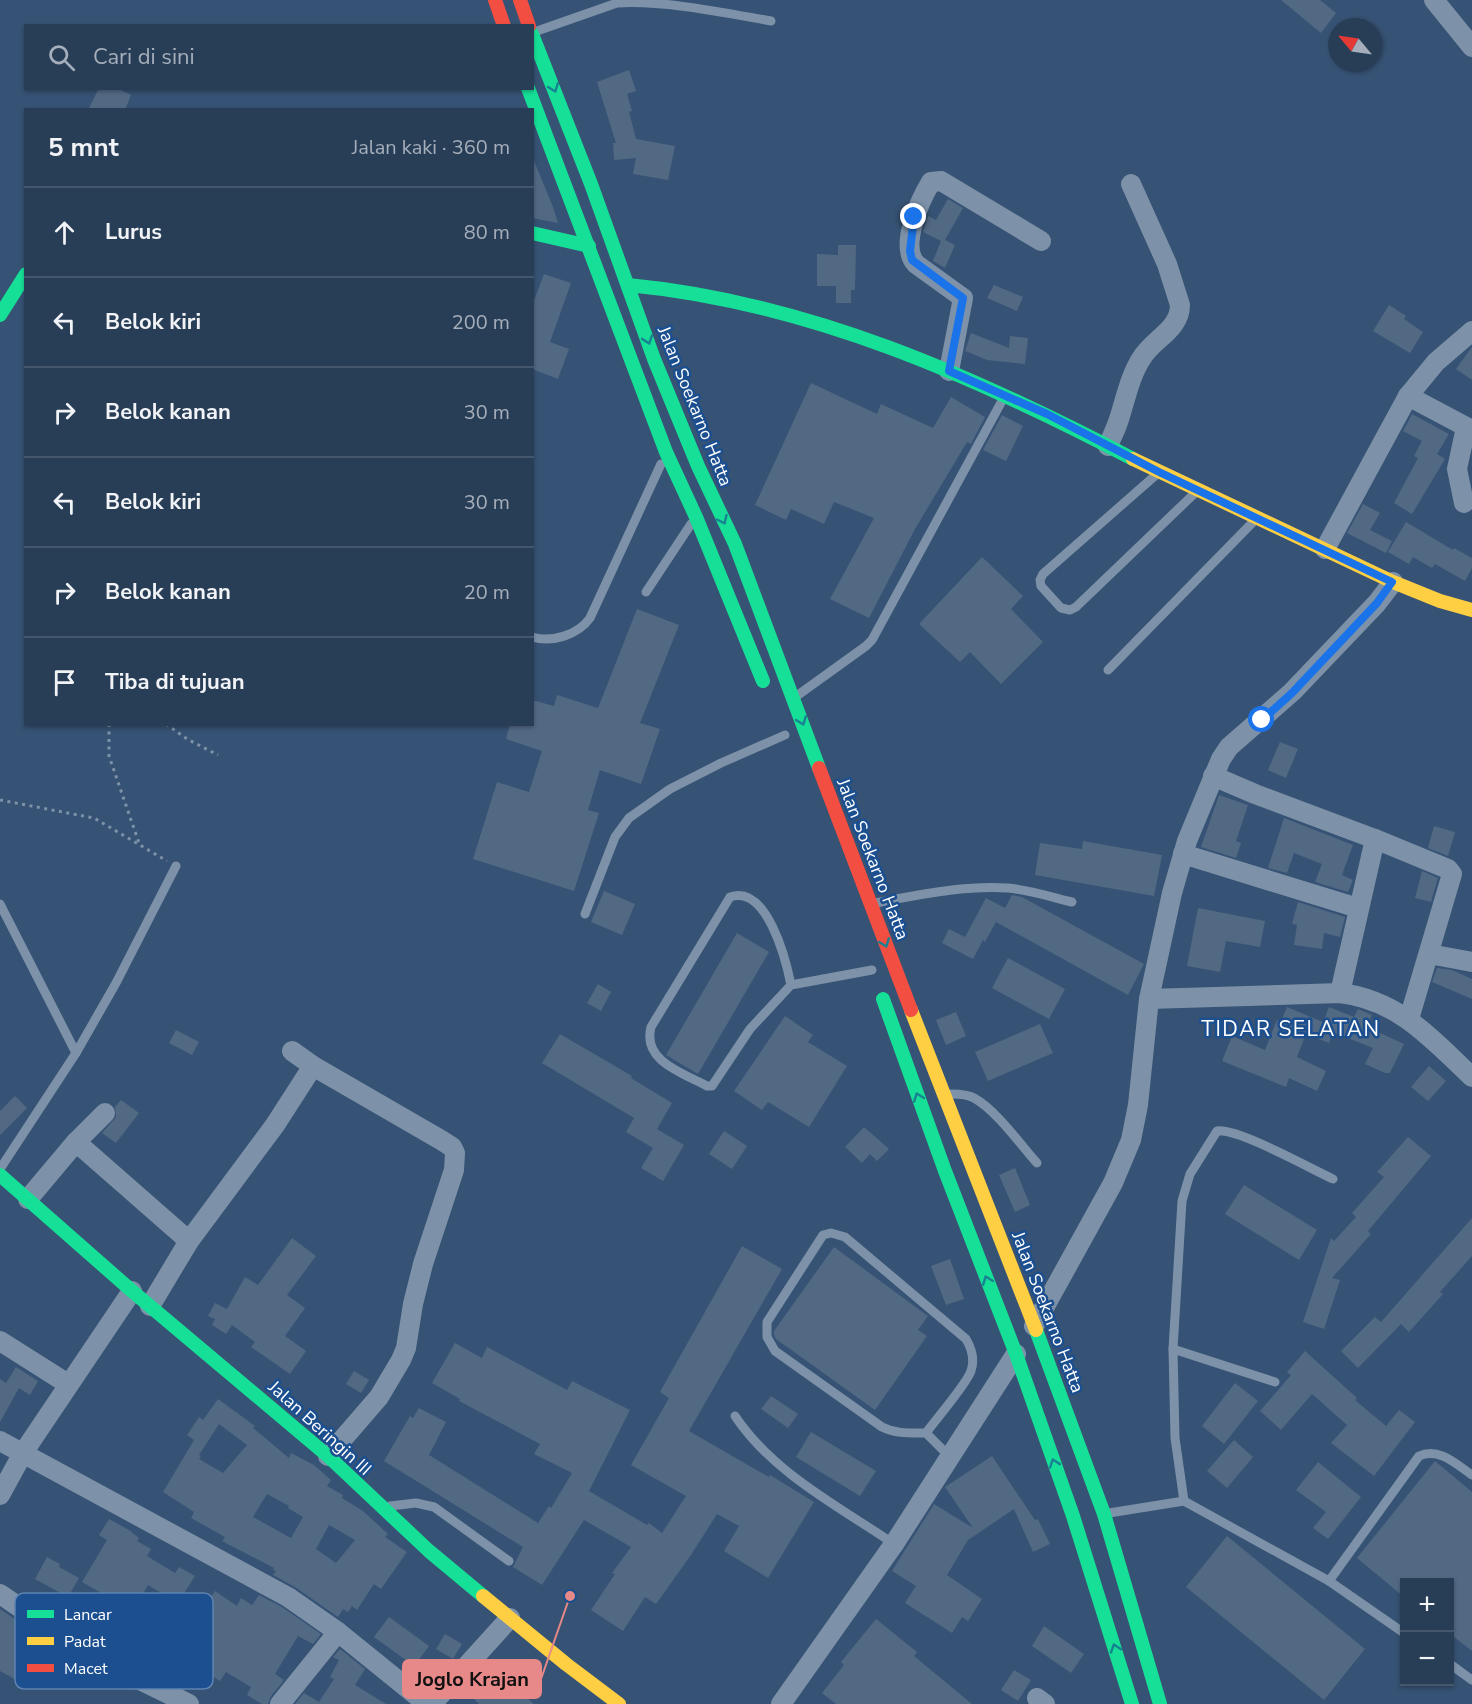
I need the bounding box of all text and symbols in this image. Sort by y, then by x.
north arrow [1328,18,1382,72]
search box [24,24,534,90]
icon: search [45,41,78,74]
text: Cari di sini [93,42,195,72]
one-way arrow [546,82,559,93]
text: 5 mnt [48,130,119,165]
text: Jalan kaki · 360 m [352,134,510,161]
route end [900,203,926,229]
icon: ahead [48,216,81,249]
text: Lurus [105,217,162,247]
text: 80 m [464,219,510,246]
icon: left [48,306,81,339]
text: Belok kiri [105,307,201,337]
text: 200 m [452,309,510,336]
street label: Jalan Soekarno Hatta [652,321,738,490]
one-way arrow [640,334,653,345]
icon: right [48,396,81,429]
text: Belok kanan [105,397,231,427]
text: 30 m [464,399,510,426]
icon: left [48,486,81,519]
text: Belok kiri [105,487,201,517]
text: 30 m [464,489,510,516]
one-way arrow [716,513,728,524]
icon: right [48,576,81,609]
text: Belok kanan [105,577,231,607]
text: 20 m [464,579,510,606]
icon: arrive [48,666,81,699]
text: Tiba di tujuan [105,667,245,697]
route start [1248,706,1274,732]
one-way arrow [795,715,807,726]
street label: Jalan Soekarno Hatta [831,774,915,943]
one-way arrow [878,937,890,948]
district label: TIDAR SELATAN [1201,1015,1381,1043]
one-way arrow [913,1092,926,1103]
street label: Jalan Soekarno Hatta [1006,1227,1090,1396]
one-way arrow [982,1275,994,1286]
street label: Jalan Beringin III [263,1375,377,1481]
one-way arrow [1049,1458,1062,1469]
map controls [1400,1578,1454,1686]
button: + [1400,1578,1454,1632]
legend [15,1593,213,1689]
text: Lancar [64,1604,112,1626]
text: Padat [64,1631,106,1653]
button: − [1400,1632,1454,1686]
one-way arrow [1109,1643,1122,1654]
text: Macet [64,1658,108,1680]
callout: Joglo Krajan [403,1660,541,1698]
text: Joglo Krajan [414,1666,529,1693]

